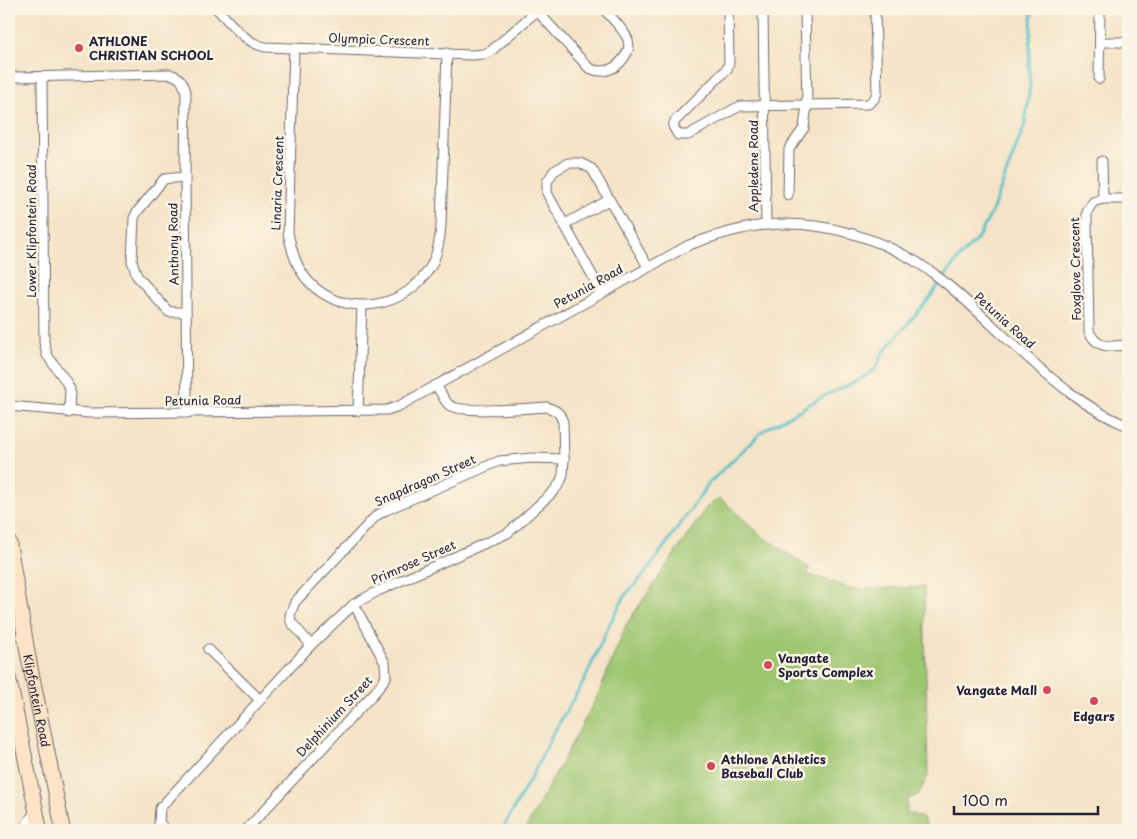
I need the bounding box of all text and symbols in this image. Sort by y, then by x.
street label: Olympic Crescent [328,28,430,50]
place label: ATHLONE CHRISTIAN SCHOOL [89,32,214,64]
marker: ATHLONE CHRISTIAN SCHOOL [73,42,85,54]
street label: Appledene Road [744,120,762,212]
street label: Linaria Crescent [266,135,288,231]
street label: Lower Klipfontein Road [22,164,40,298]
street label: Anthony Road [163,202,183,286]
street label: Foxglove Crescent [1065,217,1085,321]
street label: Petunia Road [550,259,626,313]
street label: Petunia Road [970,288,1040,352]
street label: Petunia Road [164,390,242,410]
street label: Snapdragon Street [372,450,478,510]
street label: Primrose Street [368,535,458,589]
place label: Vangate Sports Complex [778,649,874,681]
street label: Klipfontein Road [19,652,55,749]
marker: Vangate Sports Complex [762,659,774,671]
street label: Delphinium Street [292,671,376,760]
place label: Vangate Mall [956,681,1037,699]
marker: Vangate Mall [1041,684,1053,696]
marker: Edgars [1088,695,1100,707]
place label: Edgars [1073,707,1115,725]
place label: Athlone Athletics Baseball Club [720,750,826,782]
marker: Athlone Athletics Baseball Club [705,760,717,772]
scale bar [954,784,1098,816]
text: 100 m [962,788,1008,811]

